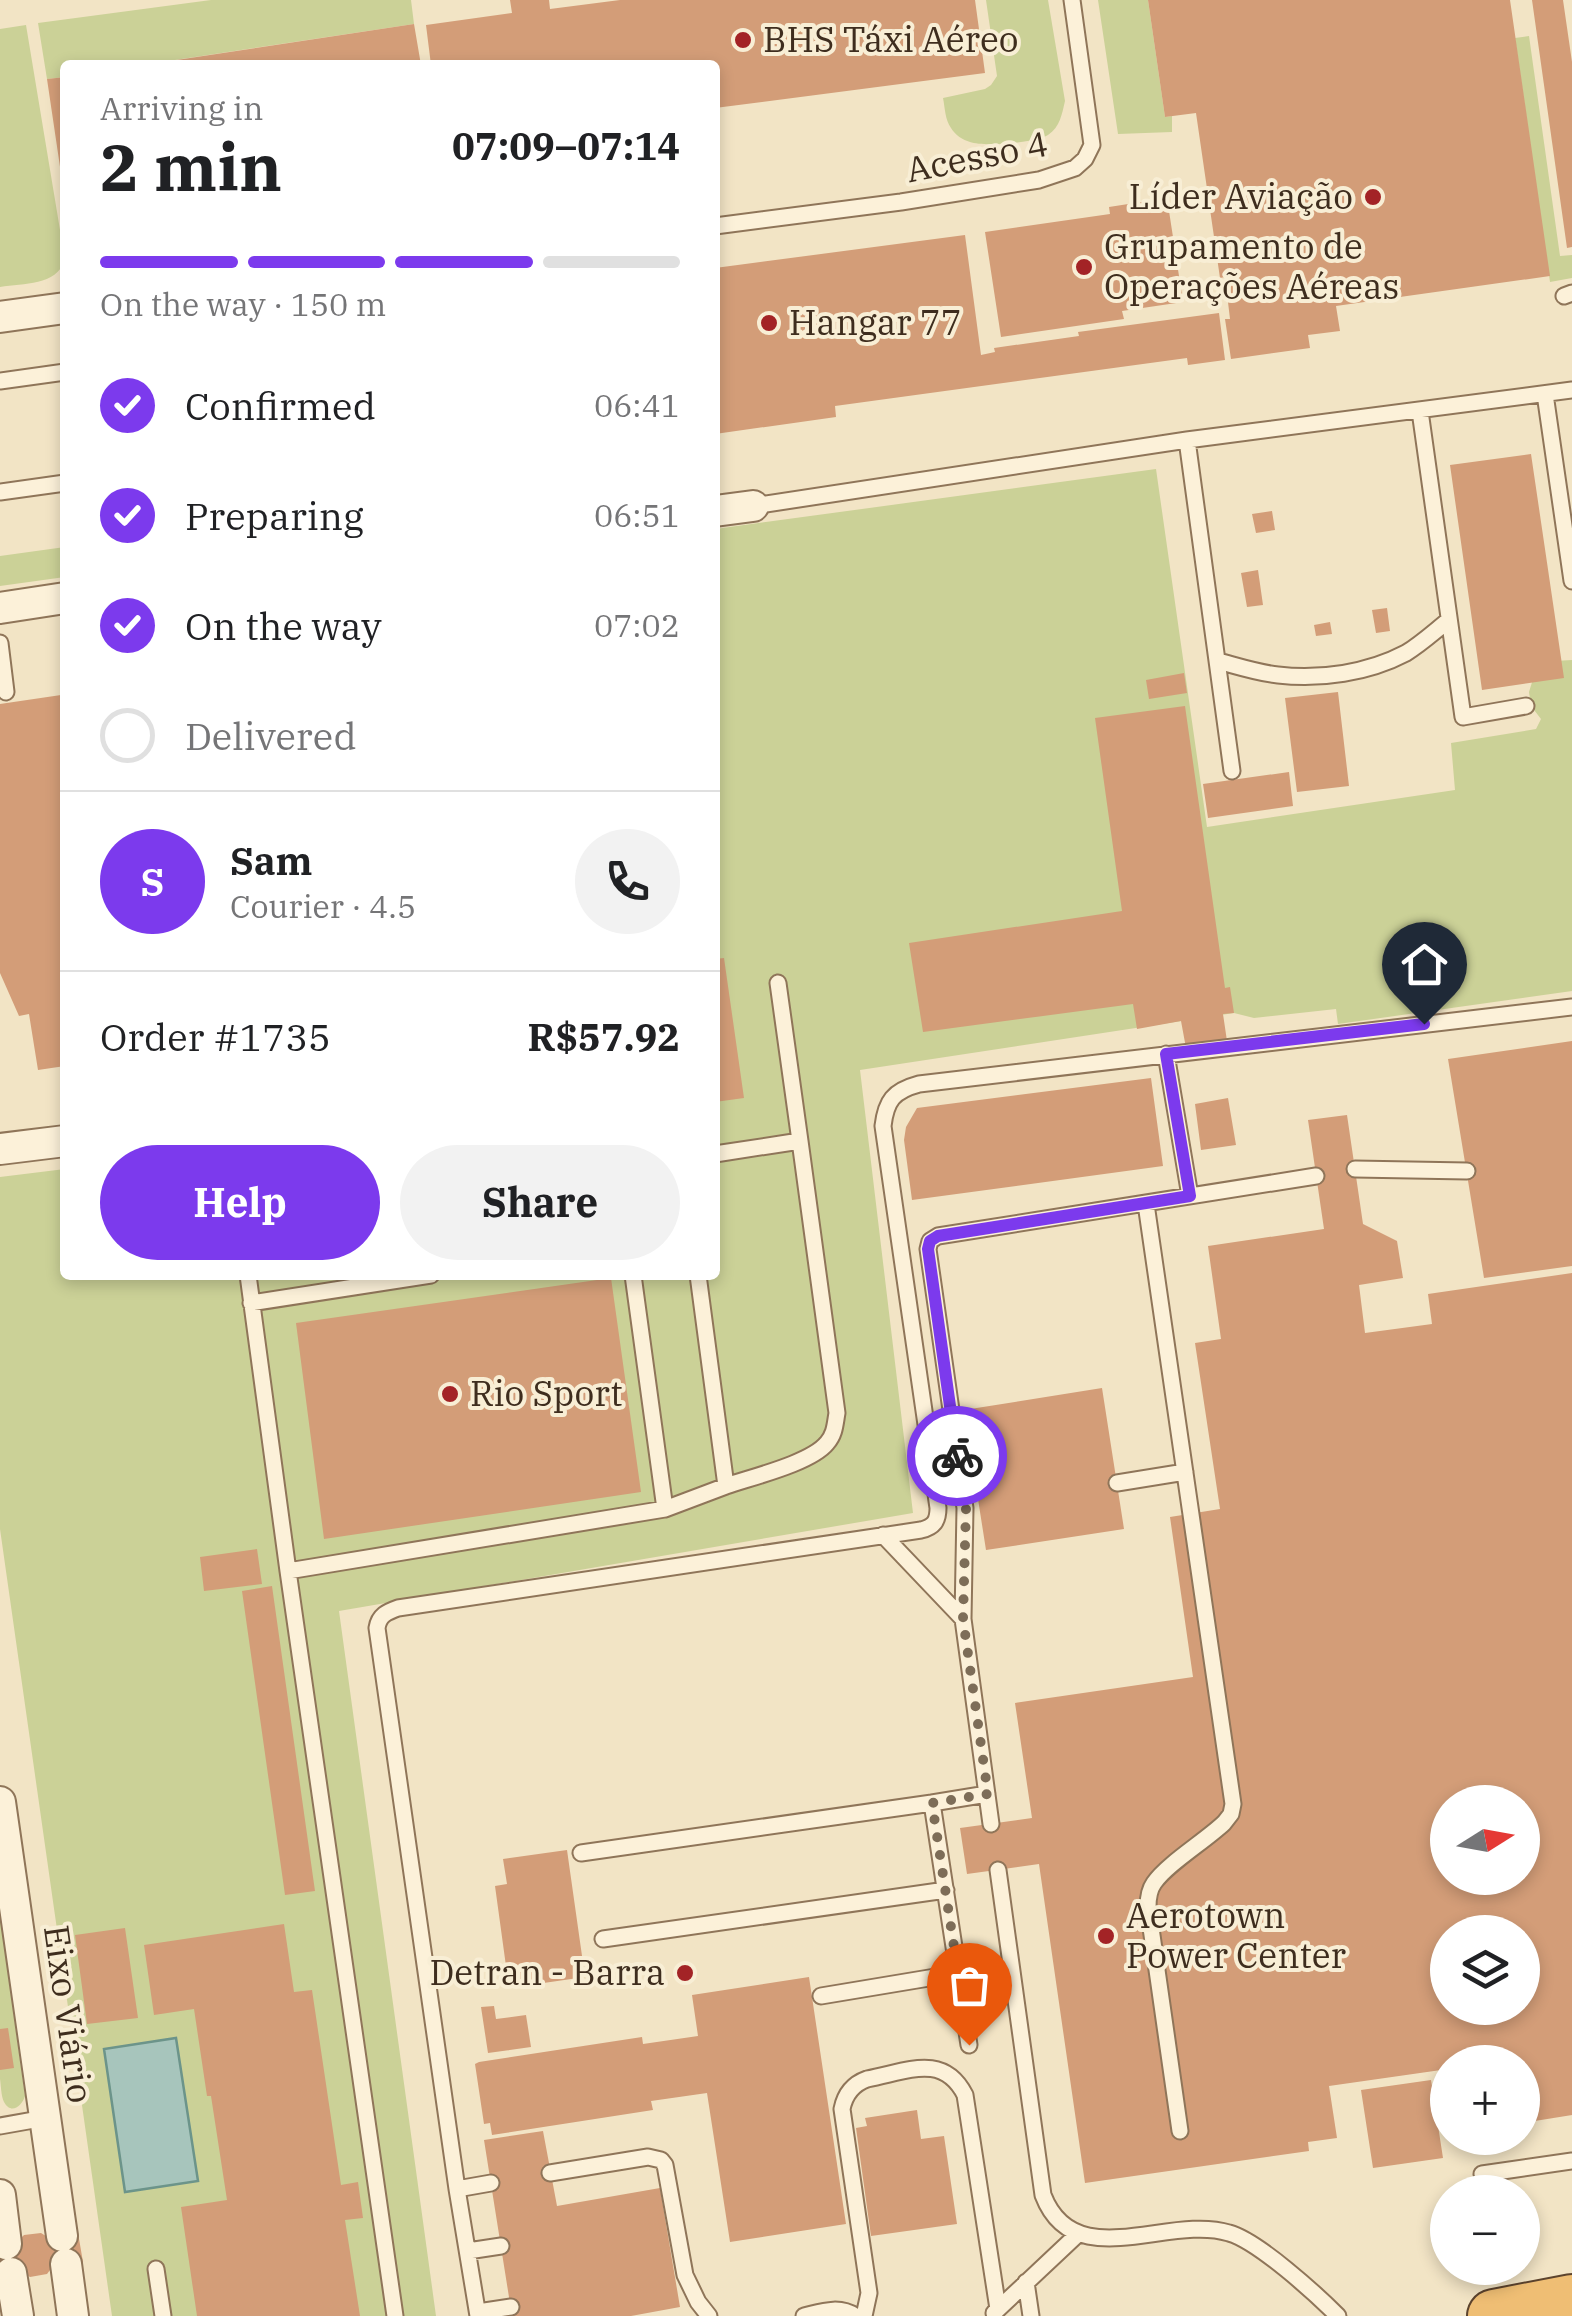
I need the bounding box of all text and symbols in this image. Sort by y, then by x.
place label: BHS Táxi Aéreo [763,16,1019,62]
marker: BHS Táxi Aéreo [732,29,754,51]
text: Arriving in [100,87,263,129]
street label: Acesso 4 [902,120,1051,192]
text: 07:09–07:14 [452,121,680,170]
text: 2 min [100,124,282,209]
place label: Líder Aviação [1129,173,1353,219]
marker: Líder Aviação [1362,186,1384,208]
place label: Grupamento de Operações Aéreas [1104,223,1399,309]
marker: Grupamento de Operações Aéreas [1073,256,1095,278]
text: On the way · 150 m [100,283,386,325]
place label: Hangar 77 [789,299,962,345]
marker: Hangar 77 [758,312,780,334]
icon: check [100,378,155,433]
text: Confirmed [185,381,376,430]
text: 06:41 [594,384,680,426]
icon: check [100,488,155,543]
text: Preparing [185,491,364,540]
text: 06:51 [594,494,680,536]
icon: check [100,598,155,653]
text: On the way [185,601,382,650]
text: 07:02 [594,604,680,646]
text: Delivered [185,711,357,760]
button: phone [575,829,680,934]
text: Sam [230,836,313,885]
text: S [141,857,164,906]
text: Courier · 4.5 [230,885,416,927]
pin [1382,922,1467,1025]
icon: home [1397,937,1452,992]
text: Order #1735 [100,1012,331,1061]
text: R$57.92 [528,1012,680,1061]
button: Help [100,1145,380,1260]
button: Share [400,1145,680,1260]
place label: Rio Sport [470,1370,623,1416]
marker: Rio Sport [439,1383,461,1405]
courier [907,1406,1007,1506]
icon: bike [930,1429,985,1484]
north arrow [1430,1785,1540,1895]
map controls [1430,1785,1540,2285]
place label: Aerotown Power Center [1126,1892,1347,1978]
button: layers [1430,1915,1540,2025]
street label: Eixo Viário [34,1922,104,2106]
marker: Aerotown Power Center [1095,1925,1117,1947]
pin [927,1943,1012,2046]
place label: Detran - Barra [430,1949,665,1995]
icon: bag [942,1958,997,2013]
marker: Detran - Barra [674,1962,696,1984]
button: + [1430,2045,1540,2155]
button: − [1430,2175,1540,2285]

